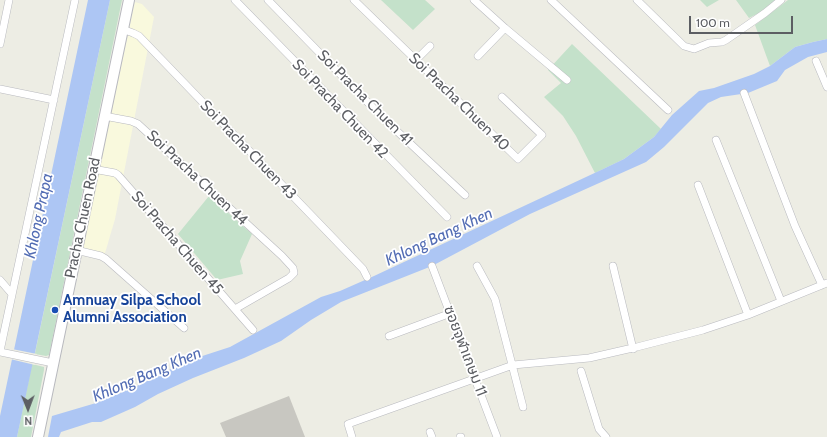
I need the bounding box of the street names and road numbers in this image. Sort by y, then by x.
street label: Soi Pracha Chuen 41 [314,47,416,149]
street label: Soi Pracha Chuen 40 [405,49,513,155]
street label: Soi Pracha Chuen 42 [288,56,392,162]
street label: Soi Pracha Chuen 43 [196,97,300,203]
street label: Soi Pracha Chuen 44 [143,127,251,229]
street label: Pracha Chuen Road [61,156,105,280]
street label: Soi Pracha Chuen 45 [127,188,227,298]
street label: ซอยจุฬาเกษม 11 [440,303,490,399]

